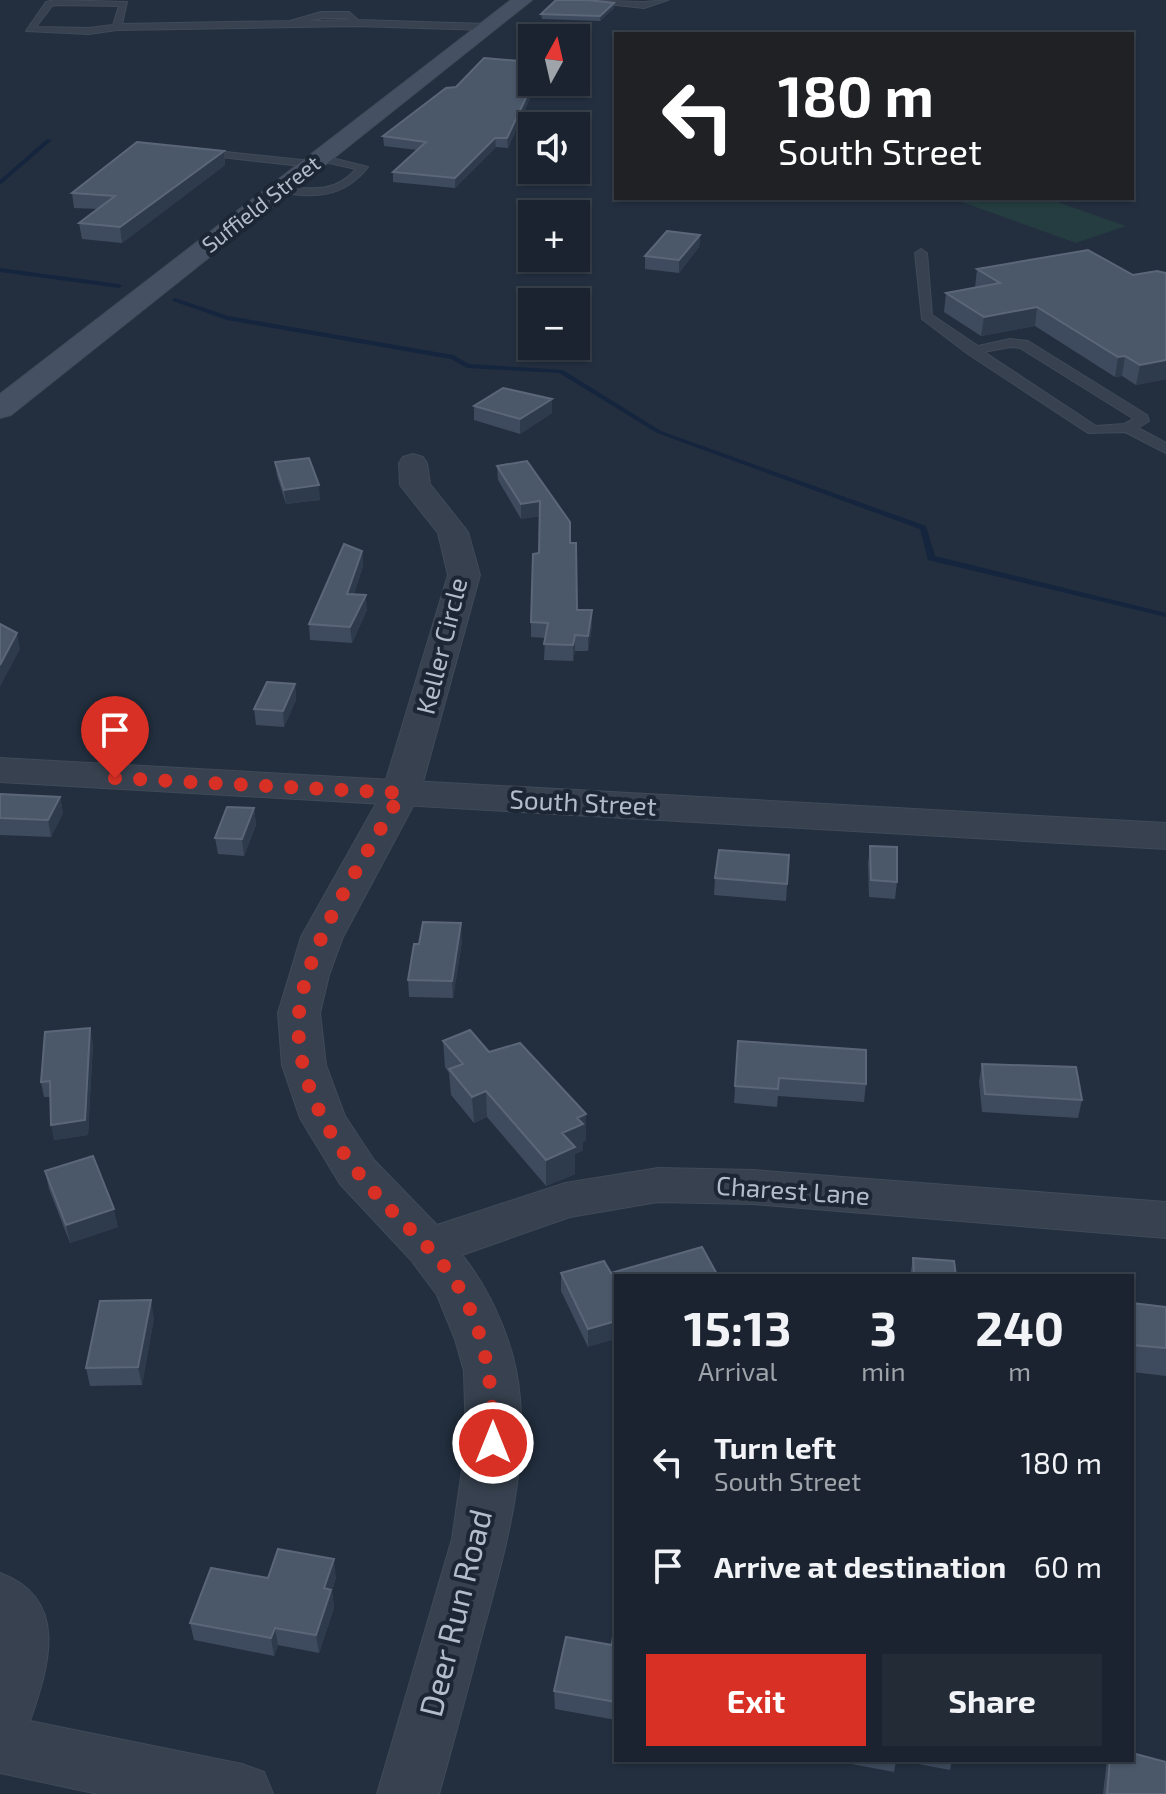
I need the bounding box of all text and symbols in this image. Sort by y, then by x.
north arrow [518,24,590,96]
map controls [518,24,590,360]
text: 180 m [778,61,934,128]
icon: left [646,64,750,168]
button: sound [518,112,590,184]
text: South Street [778,129,982,172]
street label: Suffield Street [196,149,324,257]
button: + [518,200,590,272]
button: − [518,288,590,360]
street label: Keller Circle [409,574,472,717]
pin [81,696,149,778]
icon: arrive [93,708,137,752]
street label: South Street [509,782,657,821]
street label: Charest Lane [715,1169,871,1210]
text: 15:13 [684,1298,791,1356]
text: 3 [870,1298,897,1356]
text: 240 [975,1298,1064,1356]
text: Arrival [698,1355,777,1386]
text: min [861,1355,906,1386]
text: m [1008,1355,1031,1386]
position arrow [451,1401,535,1485]
text: Turn left [714,1429,836,1465]
icon: left [646,1440,690,1484]
text: 180 m [1021,1444,1102,1480]
text: South Street [714,1465,861,1496]
street label: Deer Run Road [410,1505,498,1720]
icon: arrive [646,1544,690,1588]
text: Arrive at destination [714,1548,1006,1584]
text: 60 m [1034,1548,1102,1584]
button: Exit [646,1654,866,1746]
button: Share [882,1654,1102,1746]

